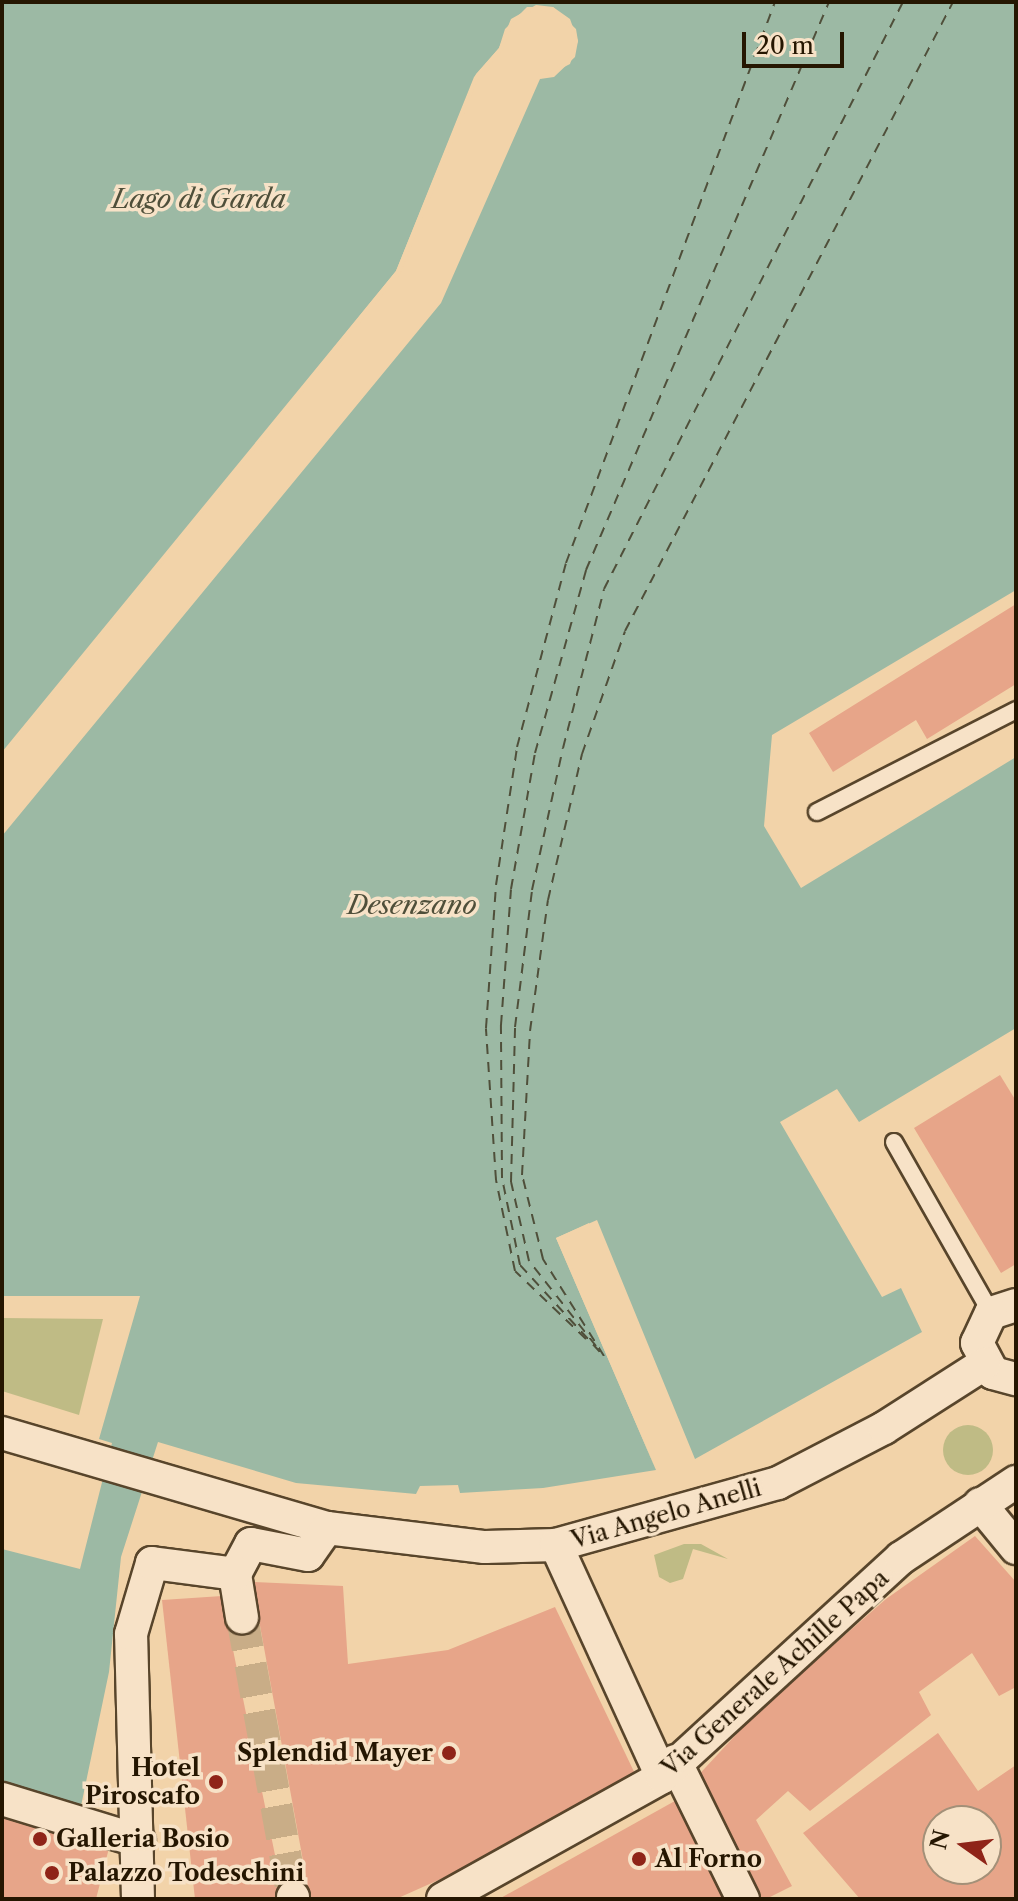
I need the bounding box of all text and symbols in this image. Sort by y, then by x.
scale bar [746,16,848,66]
text: 20 m [756,31,814,60]
water label: Lago di Garda [112,184,286,216]
water label: Desenzano [347,890,477,922]
street label: Via Angelo Anelli [567,1473,765,1555]
street label: Via Generale Achille Papa [655,1563,895,1783]
place label: Splendid Mayer [237,1739,433,1767]
marker: Splendid Mayer [440,1744,458,1762]
place label: Hotel Piroscafo [85,1754,200,1810]
marker: Hotel Piroscafo [207,1773,225,1791]
north arrow [922,1805,1002,1885]
place label: Galleria Bosio [56,1825,230,1853]
text: N [925,1827,956,1852]
marker: Galleria Bosio [31,1830,49,1848]
place label: Al Forno [655,1845,762,1873]
marker: Al Forno [630,1850,648,1868]
place label: Palazzo Todeschini [68,1859,305,1887]
marker: Palazzo Todeschini [43,1864,61,1882]

